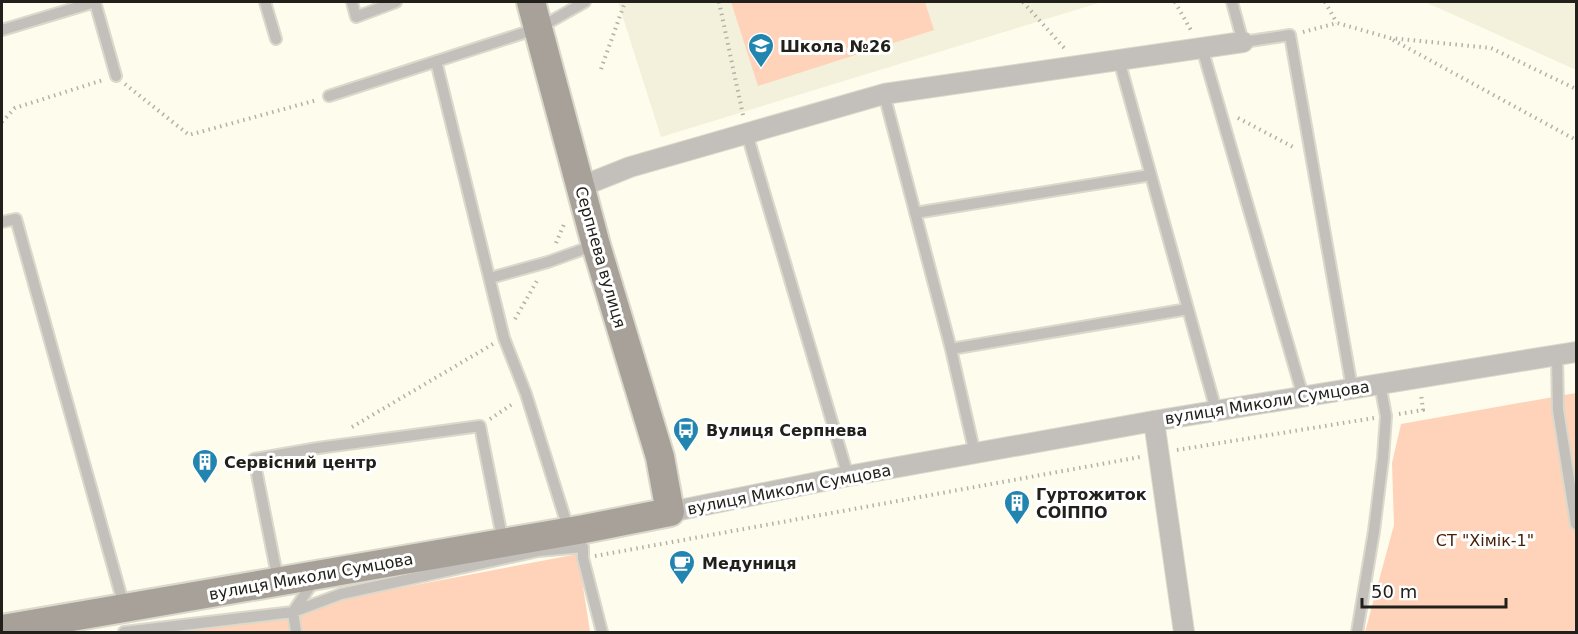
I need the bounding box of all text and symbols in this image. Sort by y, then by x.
school or university icon: Школа №26 [746,31,776,69]
place label: Школа №26 [780,37,891,56]
street label: Серпнева вулиця [571,184,630,330]
street label: вулиця Миколи Сумцова [1163,377,1371,428]
bus stop icon: Вулиця Серпнева [671,415,701,453]
place label: Вулиця Серпнева [706,421,867,440]
building icon: Сервісний центр [190,447,220,485]
place label: Сервісний центр [224,453,377,472]
street label: вулиця Миколи Сумцова [686,460,893,519]
place label: Гуртожиток СОІППО [1036,485,1147,522]
building icon: Гуртожиток СОІППО [1002,488,1032,526]
park label: СТ "Хімік-1" [1436,531,1534,550]
cafe icon: Медуниця [667,548,697,586]
street label: вулиця Миколи Сумцова [207,549,415,604]
place label: Медуниця [702,554,797,573]
scale bar [1362,571,1506,609]
text: 50 m [1371,581,1417,602]

